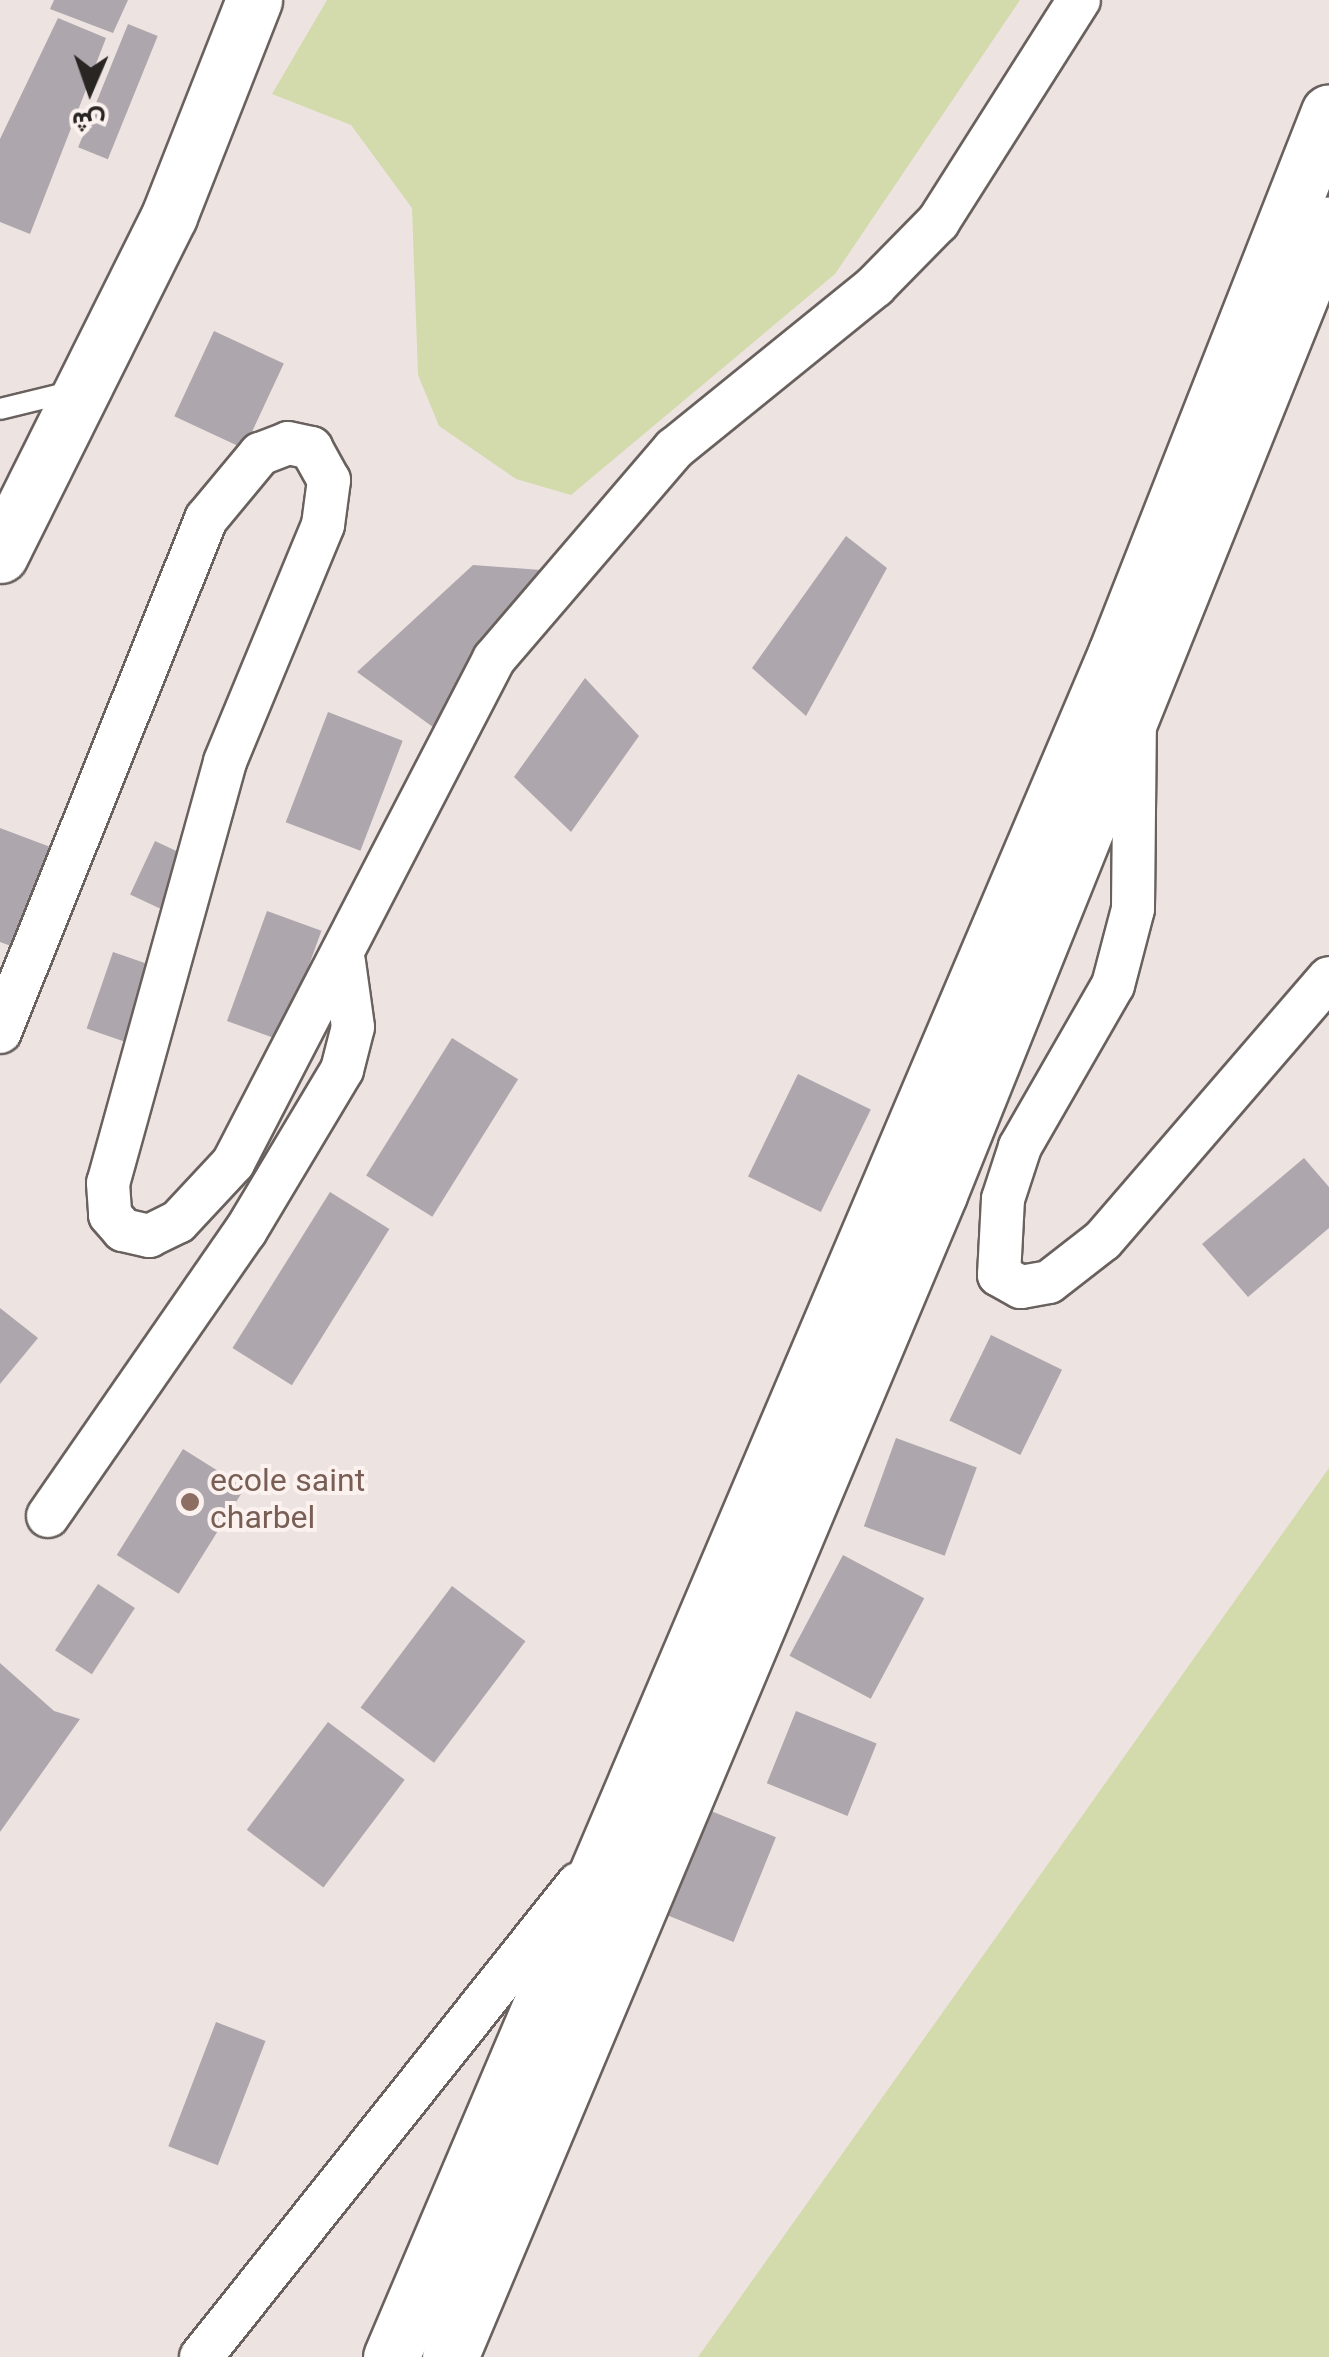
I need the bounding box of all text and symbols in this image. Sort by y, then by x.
north arrow [40,40,140,140]
text: ش [71,97,107,143]
place label: ecole saint charbel [210,1465,365,1540]
marker: ecole saint charbel [179,1491,201,1513]

